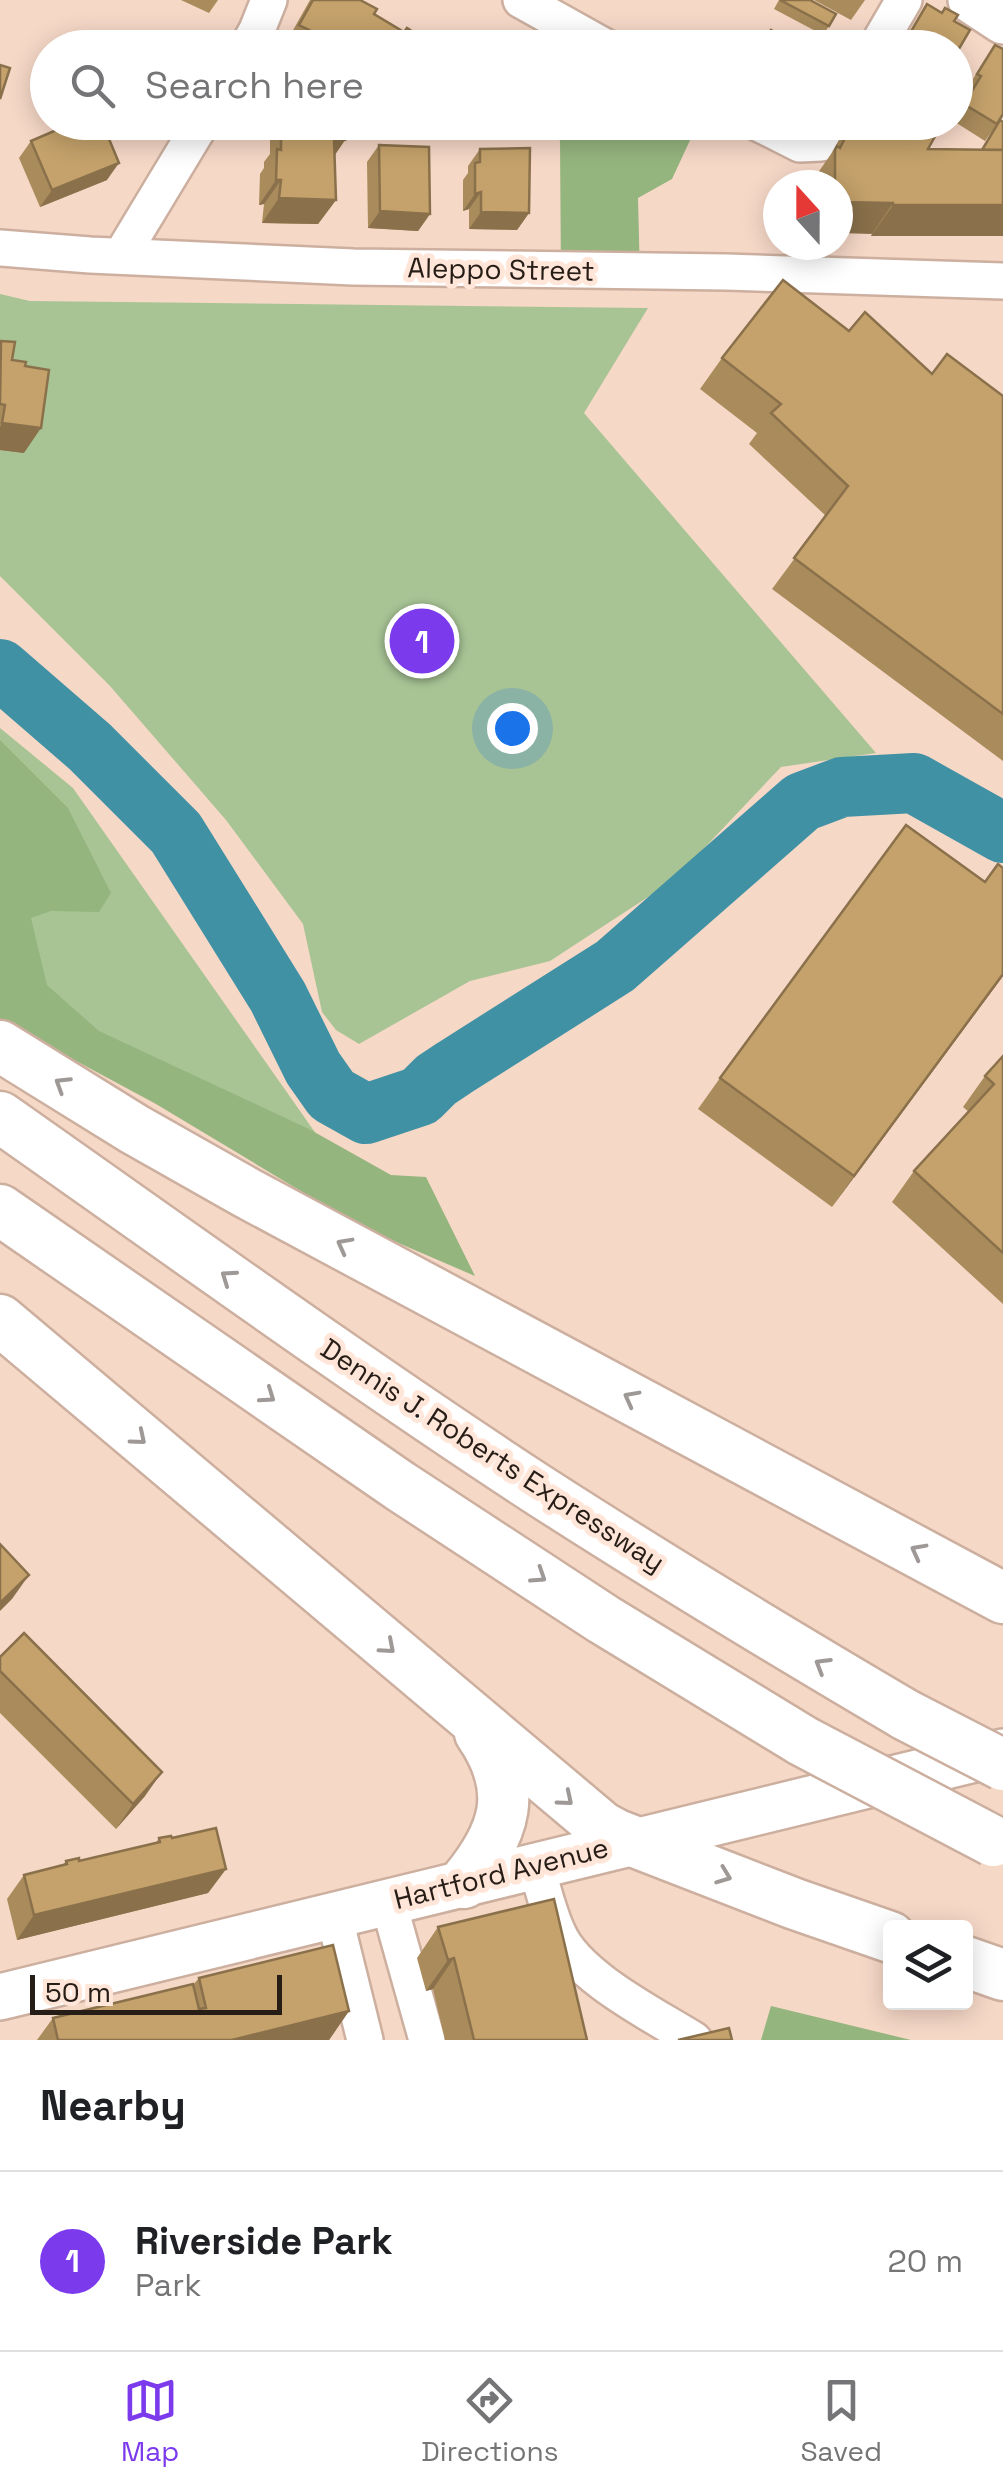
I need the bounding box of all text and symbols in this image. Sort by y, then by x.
search box [30,30,973,140]
icon: search [65,58,120,113]
text: Search here [145,61,364,109]
north arrow [763,170,853,260]
street label: Aleppo Street [407,249,595,289]
pin: 1 [390,604,454,678]
your location [487,703,538,754]
one-way arrow [55,1078,73,1097]
one-way arrow [337,1238,355,1258]
one-way arrow [220,1271,239,1289]
street label: Dennis J. Roberts Expressway [314,1330,672,1580]
one-way arrow [257,1384,276,1402]
one-way arrow [623,1391,641,1410]
one-way arrow [128,1426,146,1444]
one-way arrow [910,1544,928,1564]
one-way arrow [528,1564,546,1583]
one-way arrow [376,1635,394,1653]
one-way arrow [815,1658,833,1677]
one-way arrow [555,1787,573,1805]
street label: Hartford Avenue [390,1829,612,1917]
one-way arrow [714,1865,731,1885]
map controls [883,1920,973,2010]
button: layers [883,1920,973,2010]
scale bar [30,1970,282,2014]
text: 50 m [45,1974,111,2010]
text: Nearby [40,2079,186,2132]
text: Riverside Park [135,2217,393,2265]
text: 1 [65,2241,80,2281]
text: 20 m [887,2241,963,2281]
text: Park [135,2265,202,2305]
tab: Map [121,2373,179,2469]
tab: Directions [421,2373,558,2469]
tab: Saved [800,2373,882,2469]

